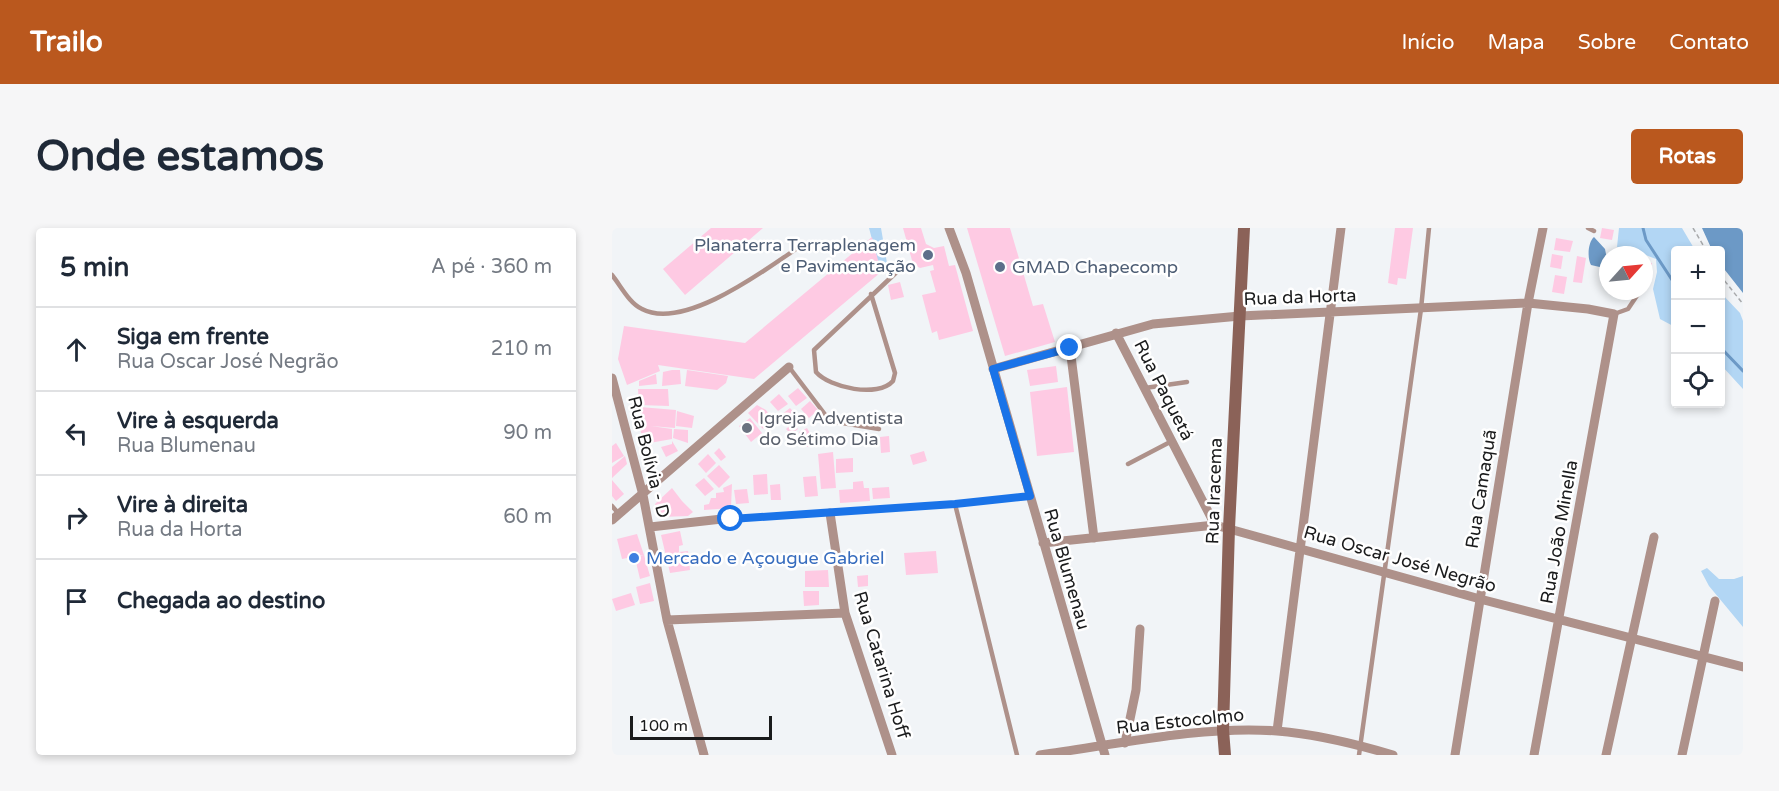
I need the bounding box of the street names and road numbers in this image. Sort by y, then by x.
street label: Rua da Horta [1243,284,1357,310]
street label: Rua Paquetá [1129,336,1199,444]
street label: Rua Bolívia - D [623,394,675,520]
street label: Rua Camaquã [1461,428,1501,550]
street label: Rua Iracema [1201,437,1227,545]
street label: Rua João Minella [1536,458,1582,606]
street label: Rua Blumenau [1039,506,1095,632]
street label: Rua Oscar José Negrão [1301,521,1499,597]
street label: Rua Catarina Hoff [849,589,915,742]
street label: Rua Estocolmo [1115,703,1245,739]

